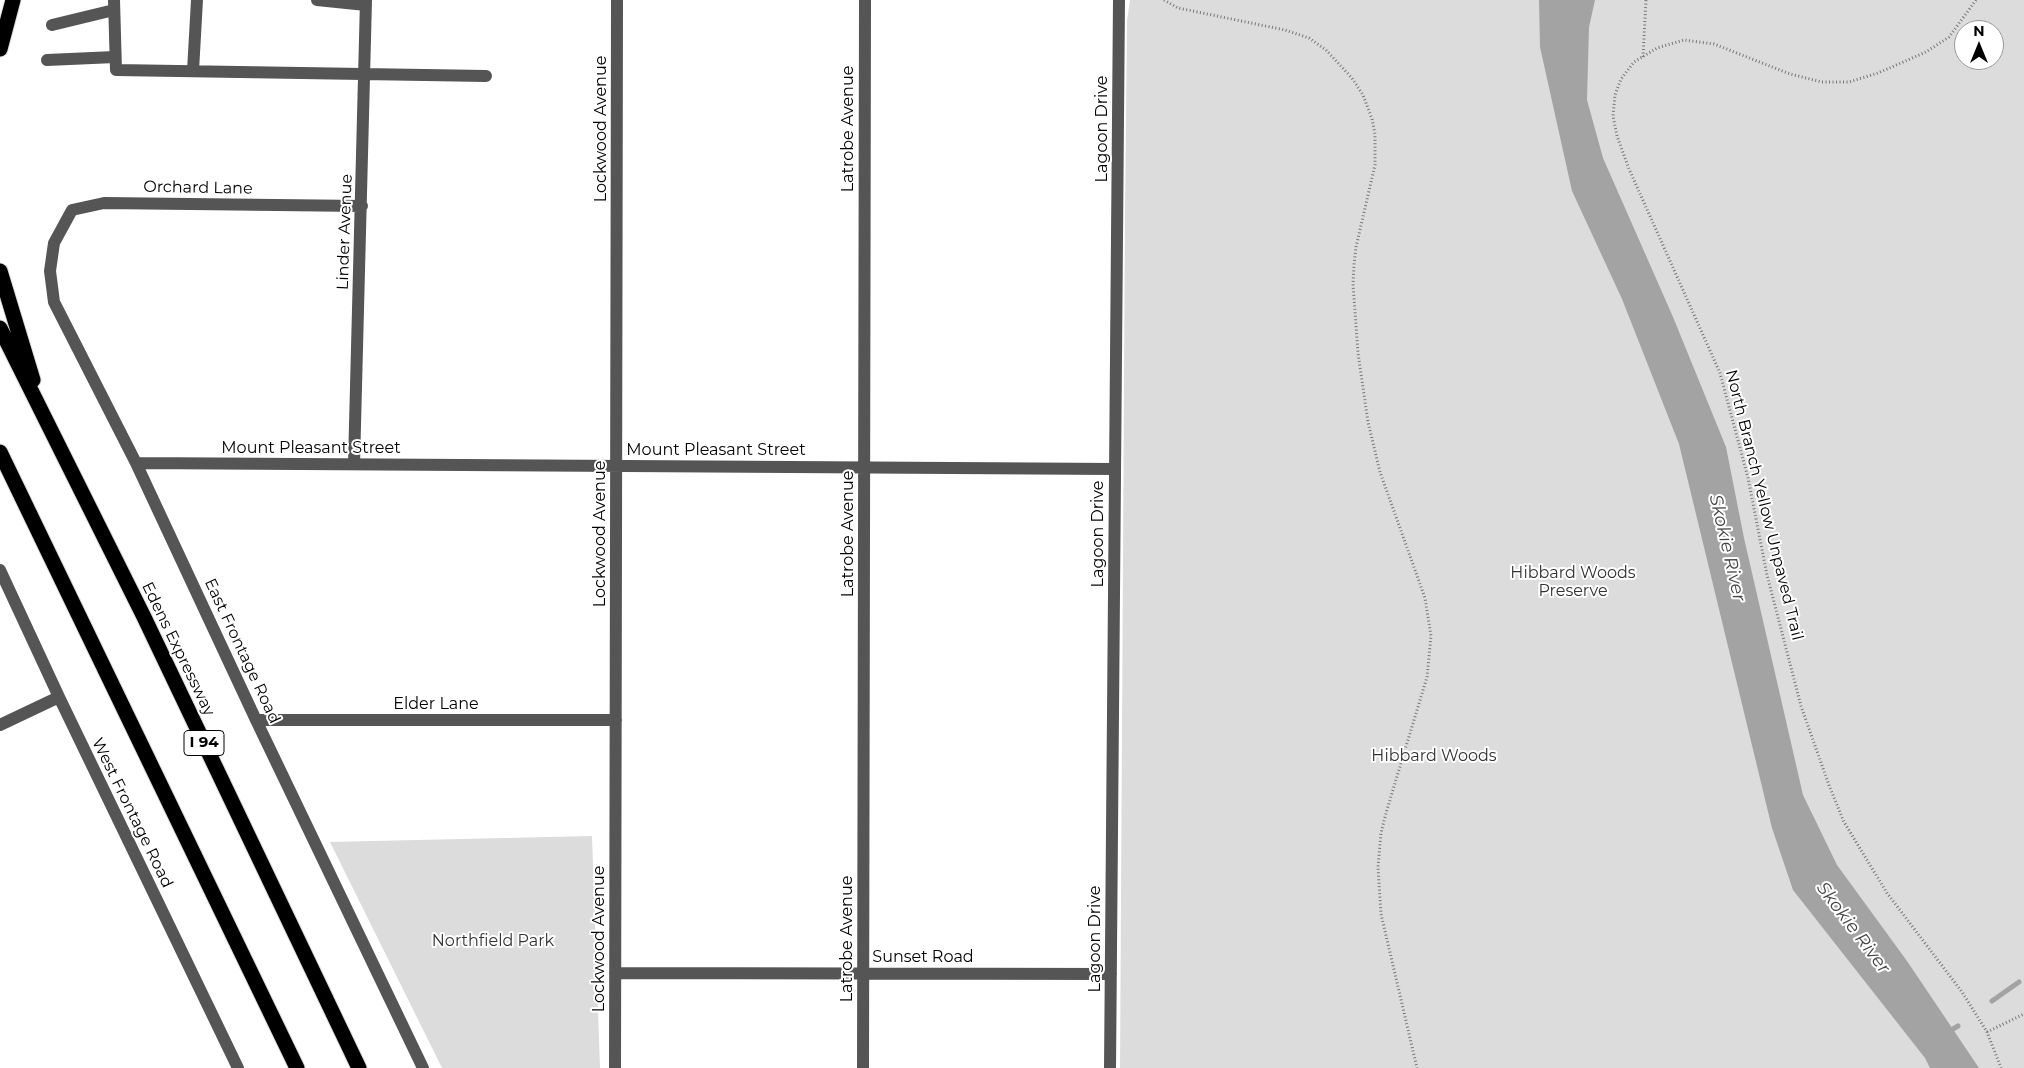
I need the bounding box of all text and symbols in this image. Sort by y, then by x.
north arrow [1954,20,2004,70]
text: N [1973,22,1985,40]
street label: Lockwood Avenue [591,56,611,202]
street label: Latrobe Avenue [838,66,858,192]
street label: Lagoon Drive [1092,76,1112,182]
street label: Linder Avenue [333,174,357,290]
street label: Orchard Lane [143,177,253,199]
street label: North Branch Yellow Unpaved Trail [1721,368,1807,642]
street label: Mount Pleasant Street [221,438,401,458]
street label: Mount Pleasant Street [626,440,806,460]
street label: Lockwood Avenue [590,461,610,607]
street label: Latrobe Avenue [838,471,858,597]
street label: Lagoon Drive [1088,481,1108,587]
water label: Skokie River [1704,492,1750,604]
park label: Hibbard Woods Preserve [1510,563,1636,601]
street label: East Frontage Road [200,575,284,727]
street label: Edens Expressway [137,579,219,719]
street label: Elder Lane [393,694,479,714]
road number: I 94 [184,730,224,756]
street label: West Frontage Road [87,735,177,891]
park label: Hibbard Woods [1371,746,1497,766]
street label: Lockwood Avenue [589,866,609,1012]
street label: Latrobe Avenue [837,876,857,1002]
water label: Skokie River [1812,878,1894,978]
street label: Lagoon Drive [1085,886,1105,992]
park label: Northfield Park [432,931,554,951]
street label: Sunset Road [872,947,974,967]

